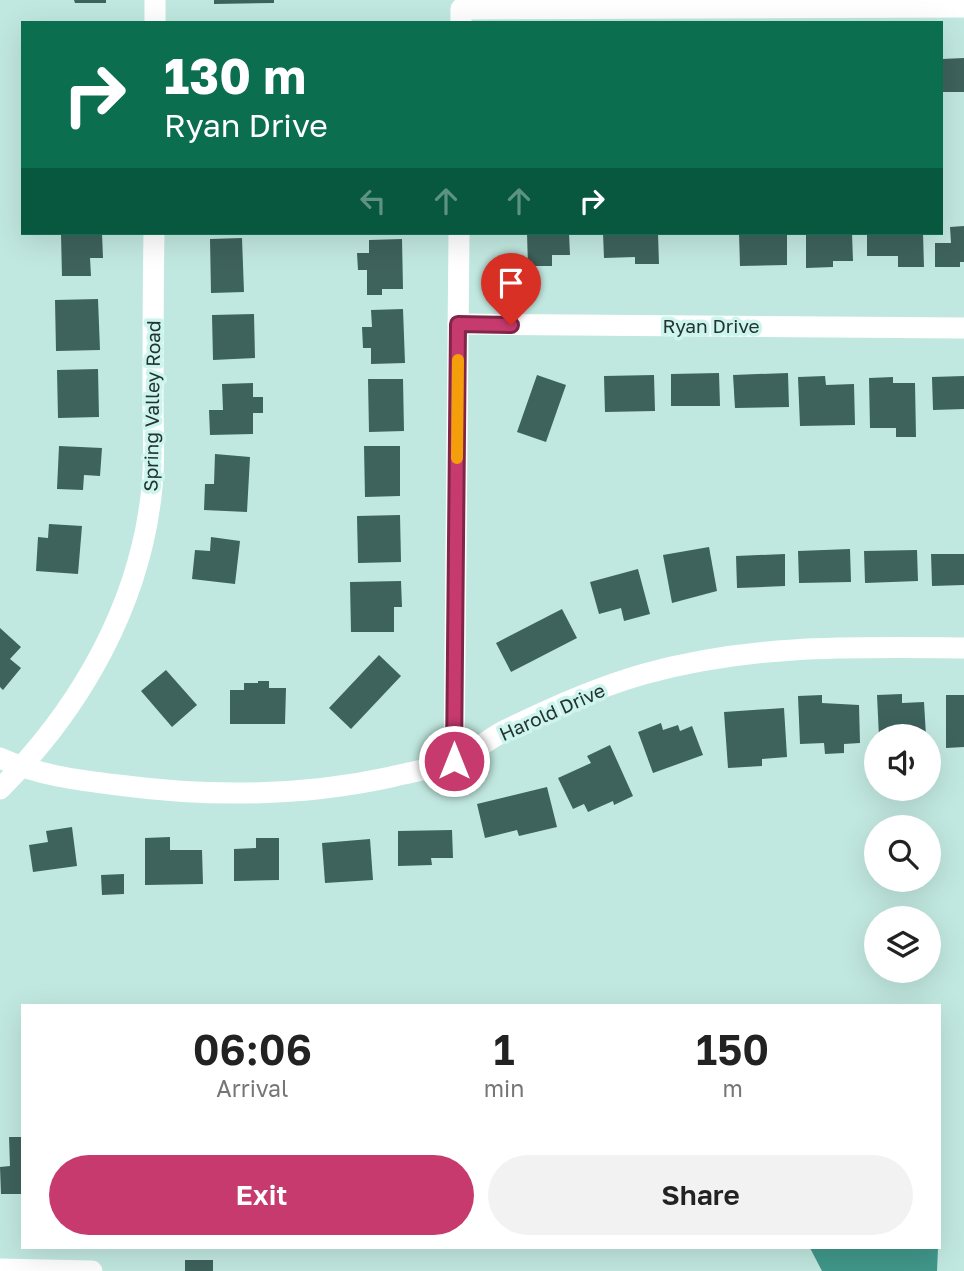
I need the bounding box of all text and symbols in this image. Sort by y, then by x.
text: 130 m [164,46,306,105]
icon: right [49,49,140,140]
text: Ryan Drive [164,106,328,144]
icon: left [354,182,392,220]
icon: ahead [427,182,465,220]
icon: ahead [500,182,538,220]
icon: right [573,182,611,220]
pin [481,253,541,325]
icon: arrive [492,264,530,302]
street label: Ryan Drive [662,314,760,337]
street label: Spring Valley Road [139,320,164,492]
street label: Harold Drive [495,678,608,745]
position arrow [417,724,491,798]
map controls [864,724,941,983]
button: sound [864,724,941,801]
button: search [864,815,941,892]
button: layers [864,906,941,983]
text: 06:06 [193,1024,312,1074]
text: 1 [493,1024,515,1074]
text: 150 [696,1024,769,1074]
text: Arrival [216,1074,288,1102]
text: min [484,1074,524,1102]
text: m [722,1074,743,1102]
button: Exit [49,1155,474,1235]
button: Share [488,1155,913,1235]

